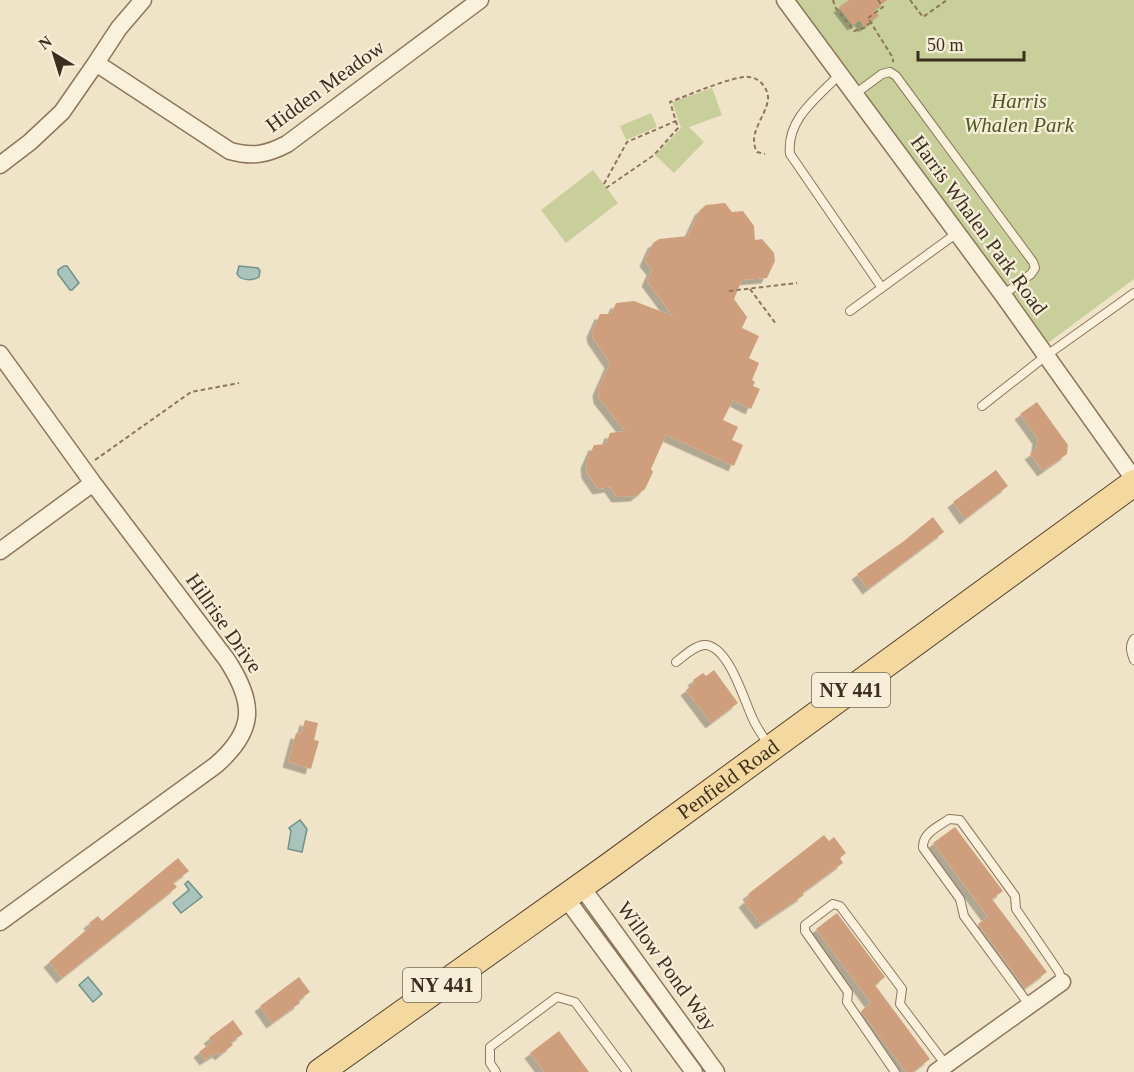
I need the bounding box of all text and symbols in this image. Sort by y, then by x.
north arrow [24,24,84,84]
scale bar [918,24,1024,62]
text: N [35,32,55,53]
street label: Hidden Meadow [261,34,390,137]
text: 50 m [927,35,964,55]
park label: Harris Whalen Park [964,89,1075,137]
street label: Harris Whalen Park Road [906,131,1052,320]
street label: Hillrise Drive [181,569,267,677]
road number: NY 441 [812,673,890,707]
street label: Penfield Road [673,734,784,824]
street label: Willow Pond Way [612,897,722,1036]
road number: NY 441 [403,968,481,1002]

